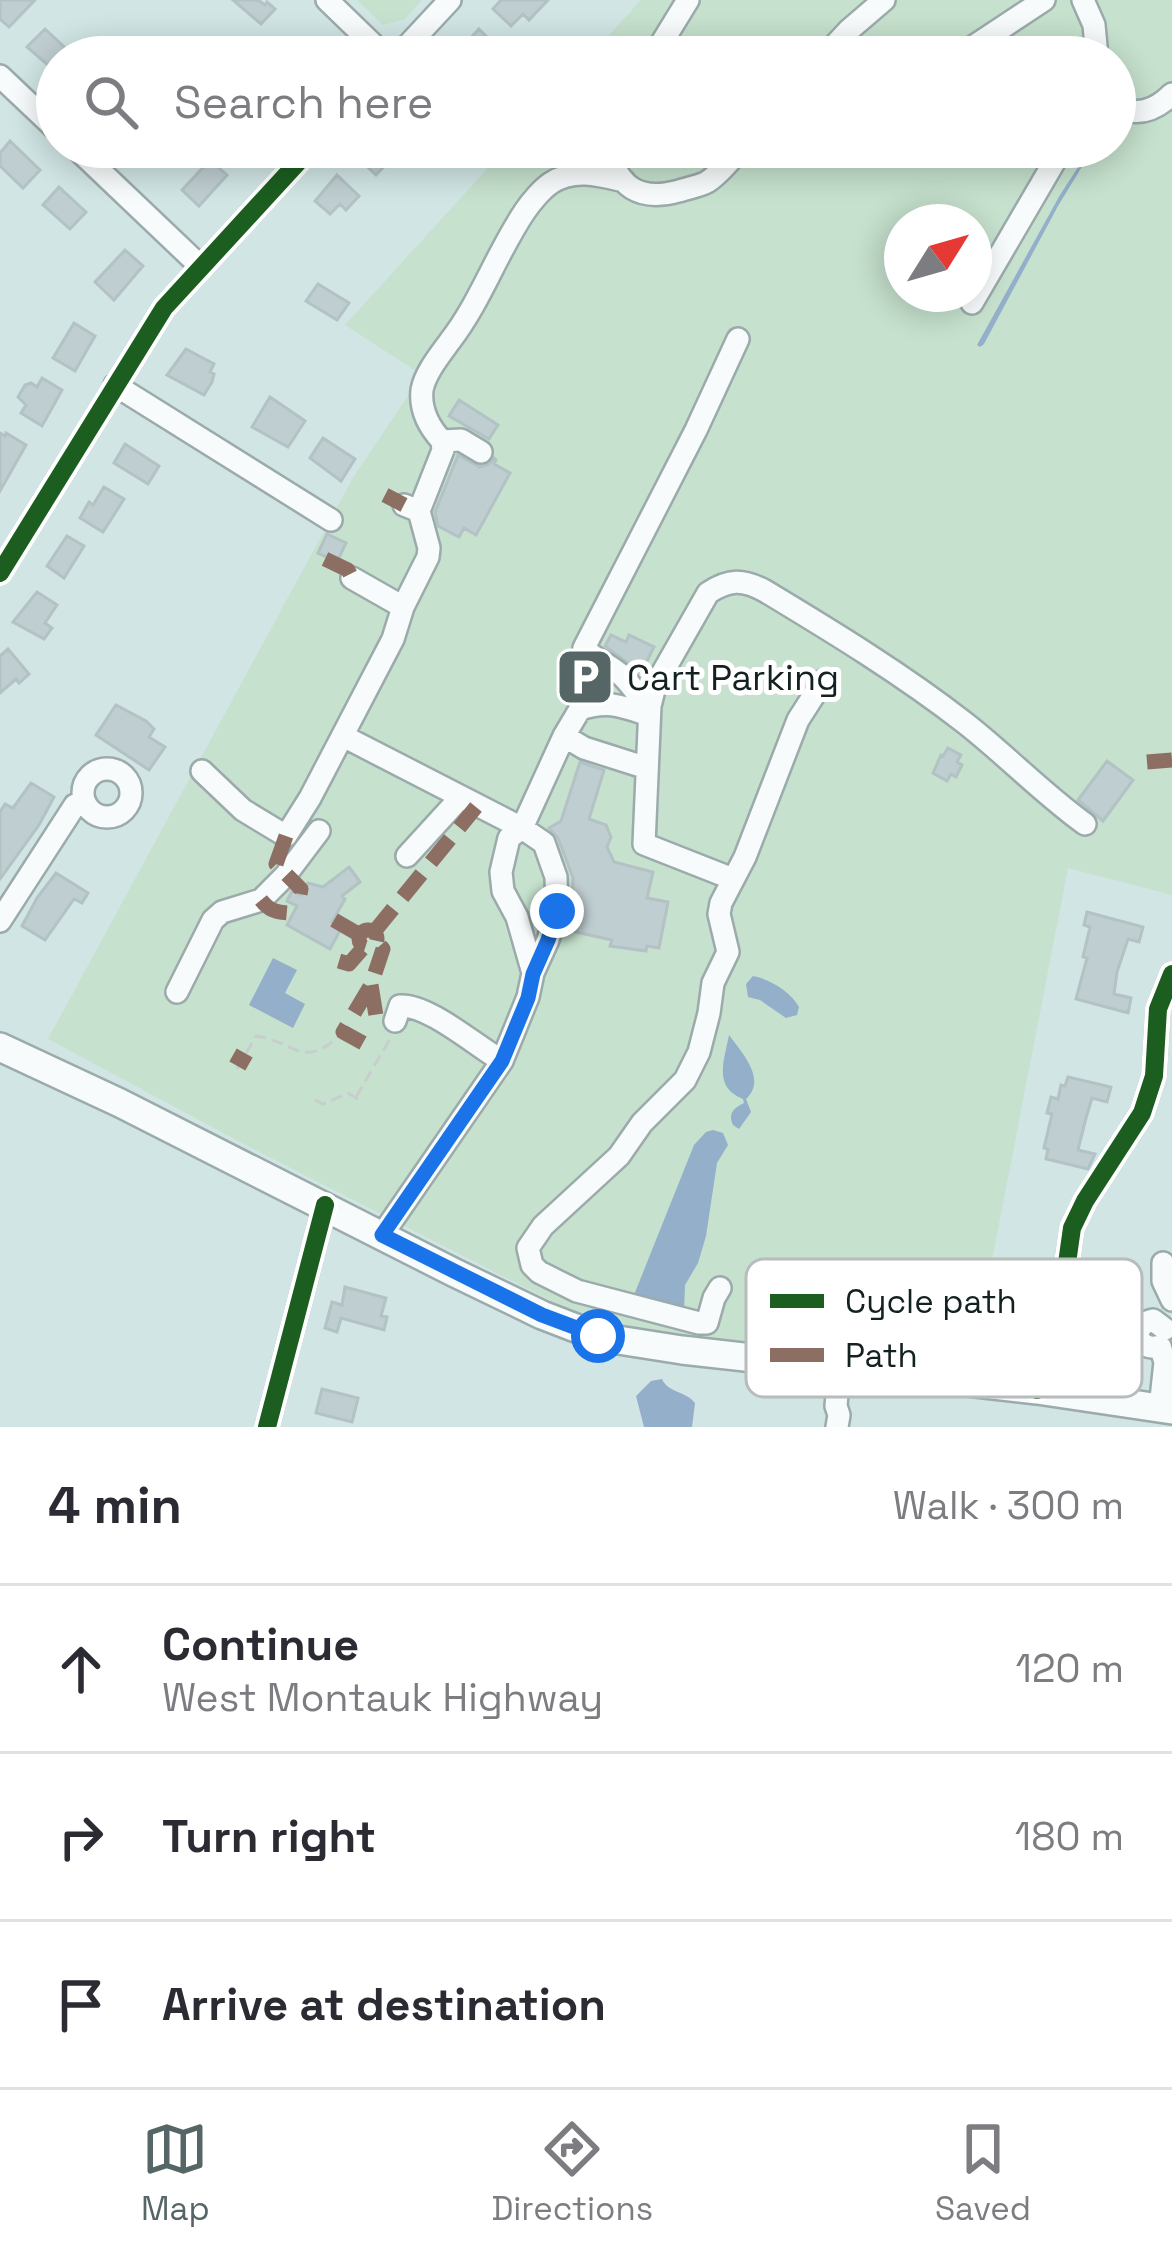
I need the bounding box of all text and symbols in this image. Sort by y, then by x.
search box [36,36,1136,168]
icon: search [78,69,144,135]
text: Search here [174,74,433,131]
north arrow [884,204,992,312]
parking icon: Cart Parking [554,646,616,708]
place label: Cart Parking [627,655,839,701]
route end [530,884,584,938]
legend [746,1259,1142,1397]
text: Cycle path [845,1281,1017,1323]
route start [571,1309,625,1363]
text: Path [845,1335,918,1377]
text: 4 min [48,1473,182,1538]
text: Walk · 300 m [893,1481,1124,1530]
text: Continue [162,1616,359,1673]
icon: ahead [48,1636,114,1702]
text: 120 m [1016,1644,1124,1693]
text: West Montauk Highway [162,1673,603,1722]
icon: right [48,1804,114,1870]
text: Turn right [162,1808,376,1865]
text: 180 m [1015,1812,1124,1861]
icon: arrive [48,1972,114,2038]
text: Arrive at destination [162,1976,606,2033]
tab: Map [141,2116,210,2230]
tab: Directions [491,2116,653,2230]
tab: Saved [935,2116,1031,2230]

